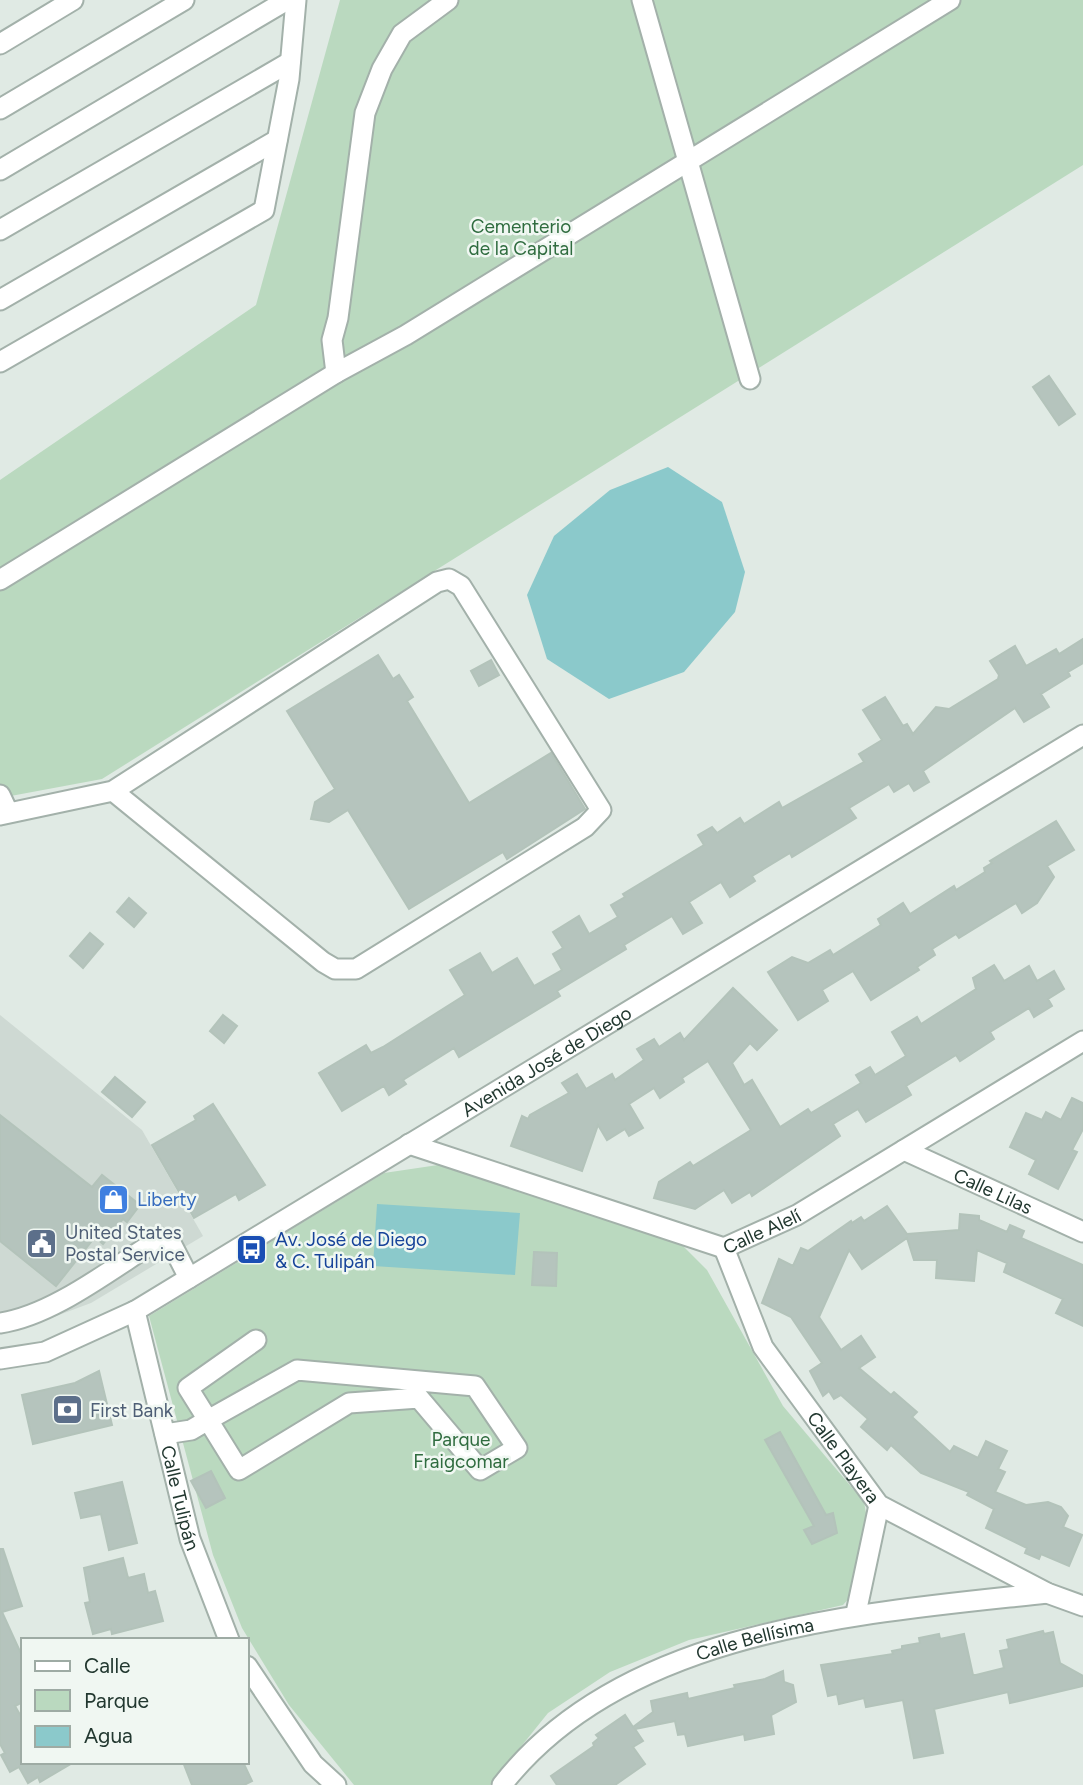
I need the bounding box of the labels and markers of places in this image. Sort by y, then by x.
shop icon: Liberty [97,1182,131,1216]
place label: Liberty [137,1188,196,1211]
place label: United States Postal Service [65,1221,185,1266]
public building icon: United States Postal Service [25,1226,59,1260]
place label: Av. José de Diego & C. Tulipán [275,1228,427,1273]
bus stop icon: Av. José de Diego & C. Tulipán [235,1233,269,1267]
bank icon: First Bank [50,1393,84,1427]
place label: First Bank [90,1399,174,1422]

